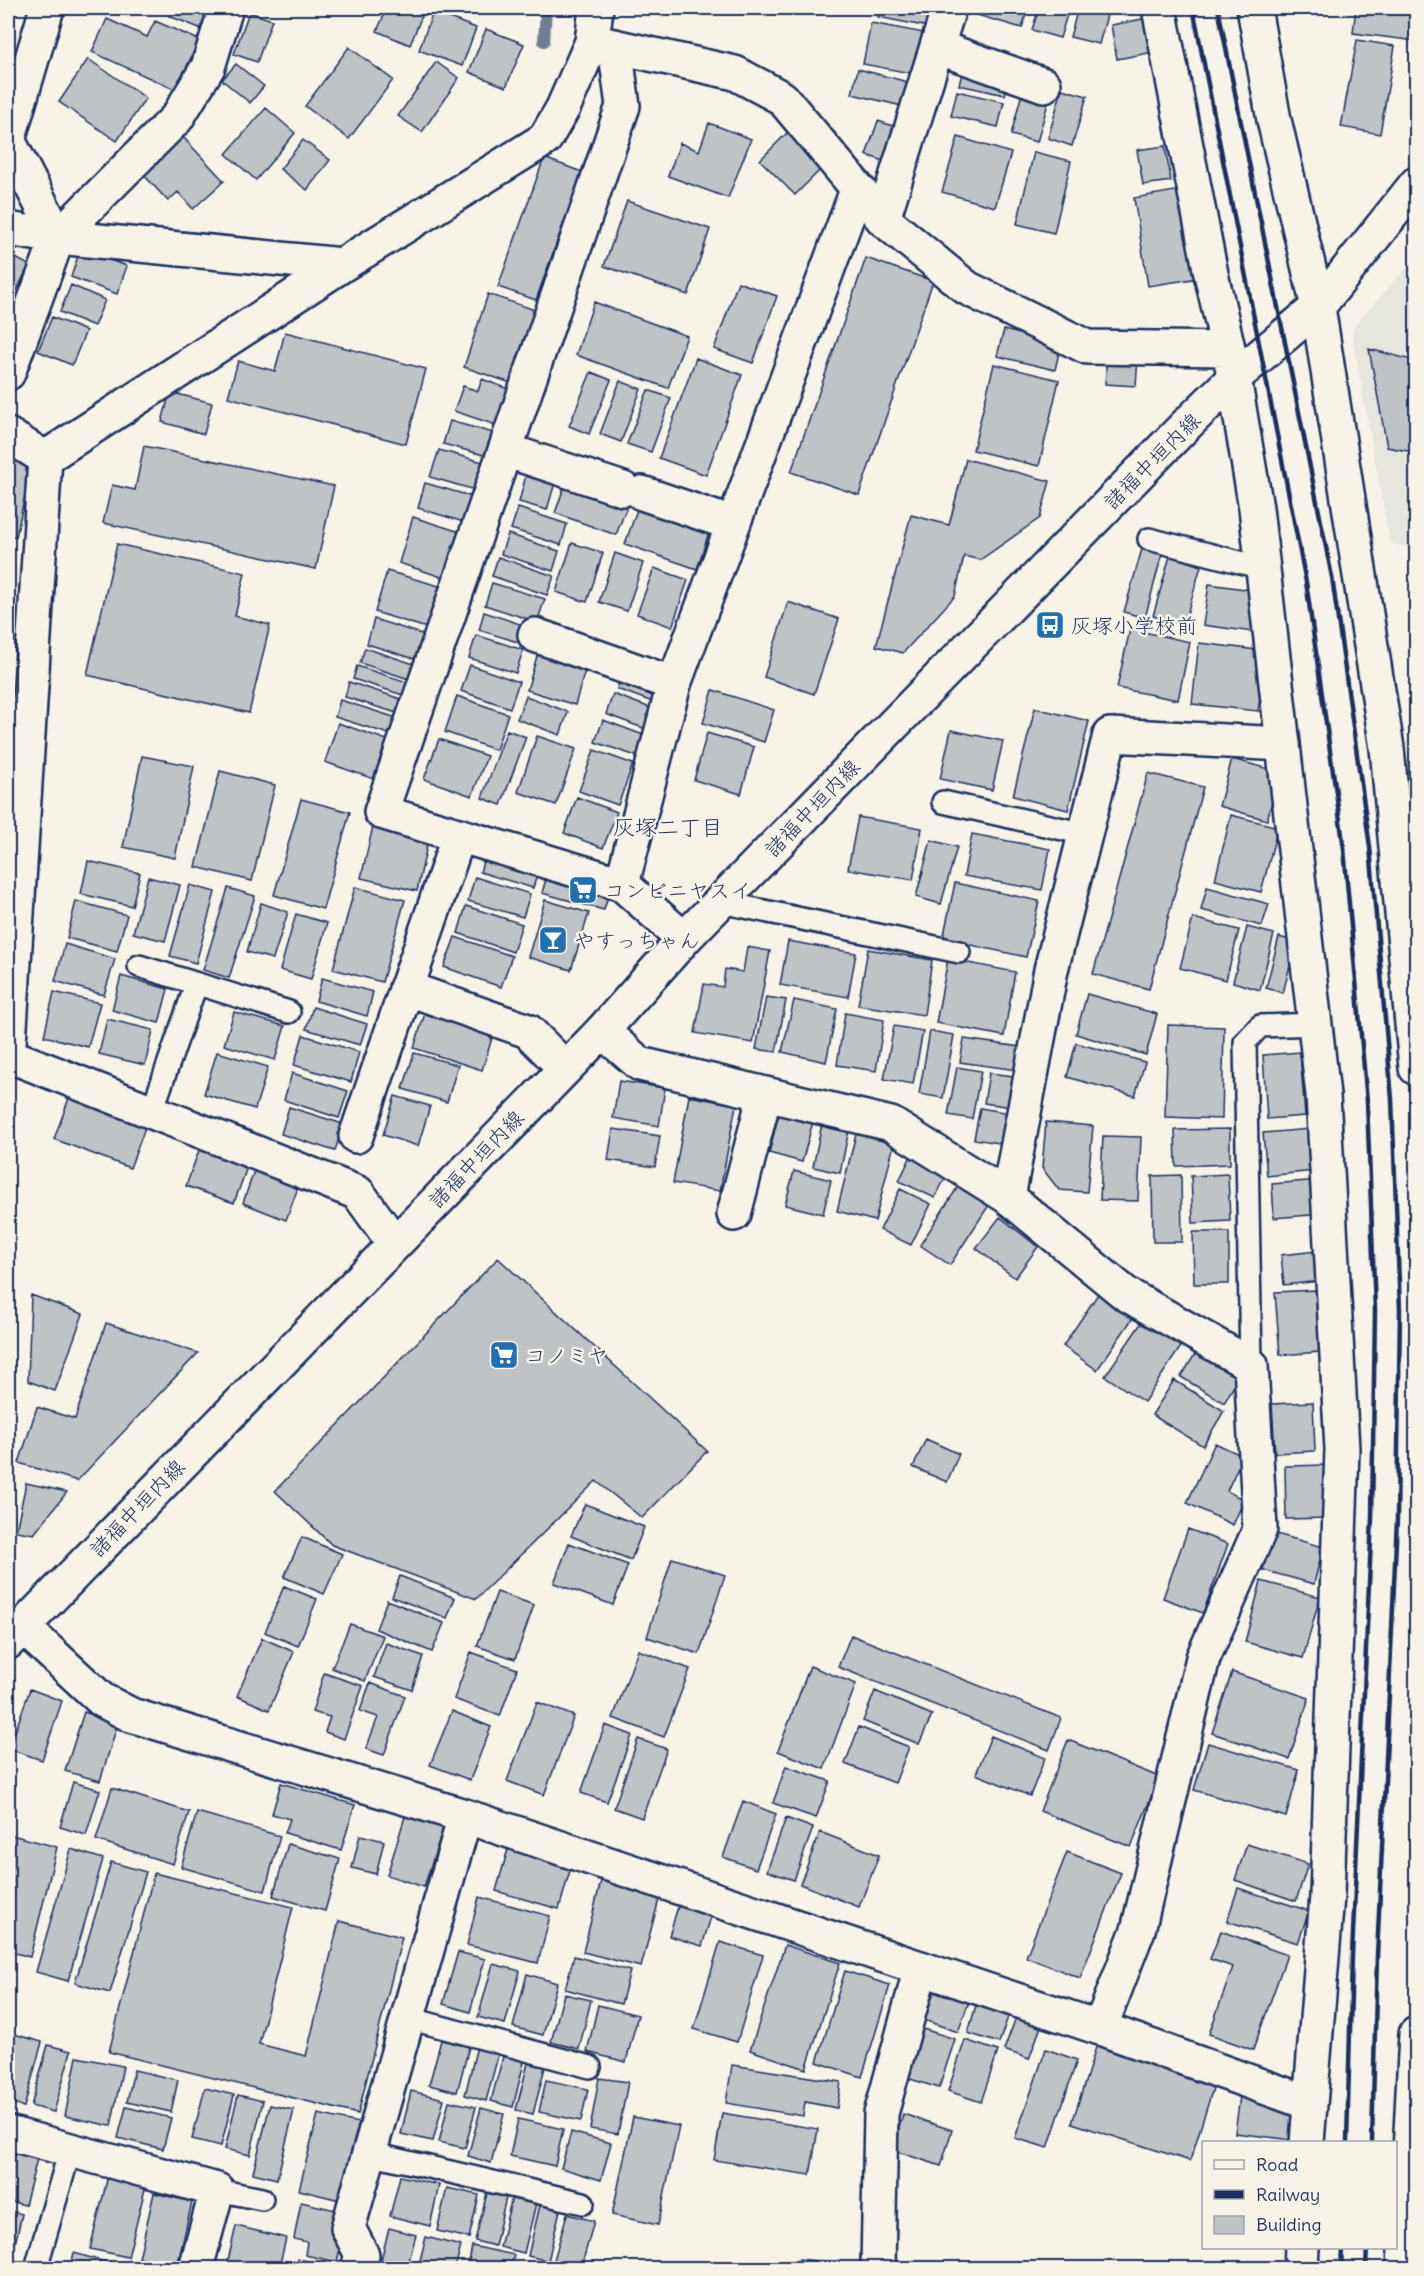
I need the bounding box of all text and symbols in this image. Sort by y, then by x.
street label: 諸福中垣内線 [1098,407,1206,515]
bus stop icon: 灰塚小学校前 [1034,609,1066,641]
place label: 灰塚小学校前 [1071,612,1197,639]
street label: 諸福中垣内線 [759,753,865,863]
district label: 灰塚二丁目 [613,813,723,841]
supermarket icon: コンビニヤスイ [567,874,599,906]
place label: コンビニヤスイ [604,877,751,904]
bar icon: やすっちゃん [537,924,569,956]
place label: やすっちゃん [574,927,700,954]
street label: 諸福中垣内線 [423,1104,529,1214]
supermarket icon: コノミヤ [488,1339,520,1371]
place label: コノミヤ [525,1342,609,1369]
street label: 諸福中垣内線 [84,1453,190,1563]
legend [1202,2141,1397,2249]
text: Road [1256,2153,1299,2176]
text: Railway [1256,2183,1320,2206]
text: Building [1256,2213,1321,2236]

